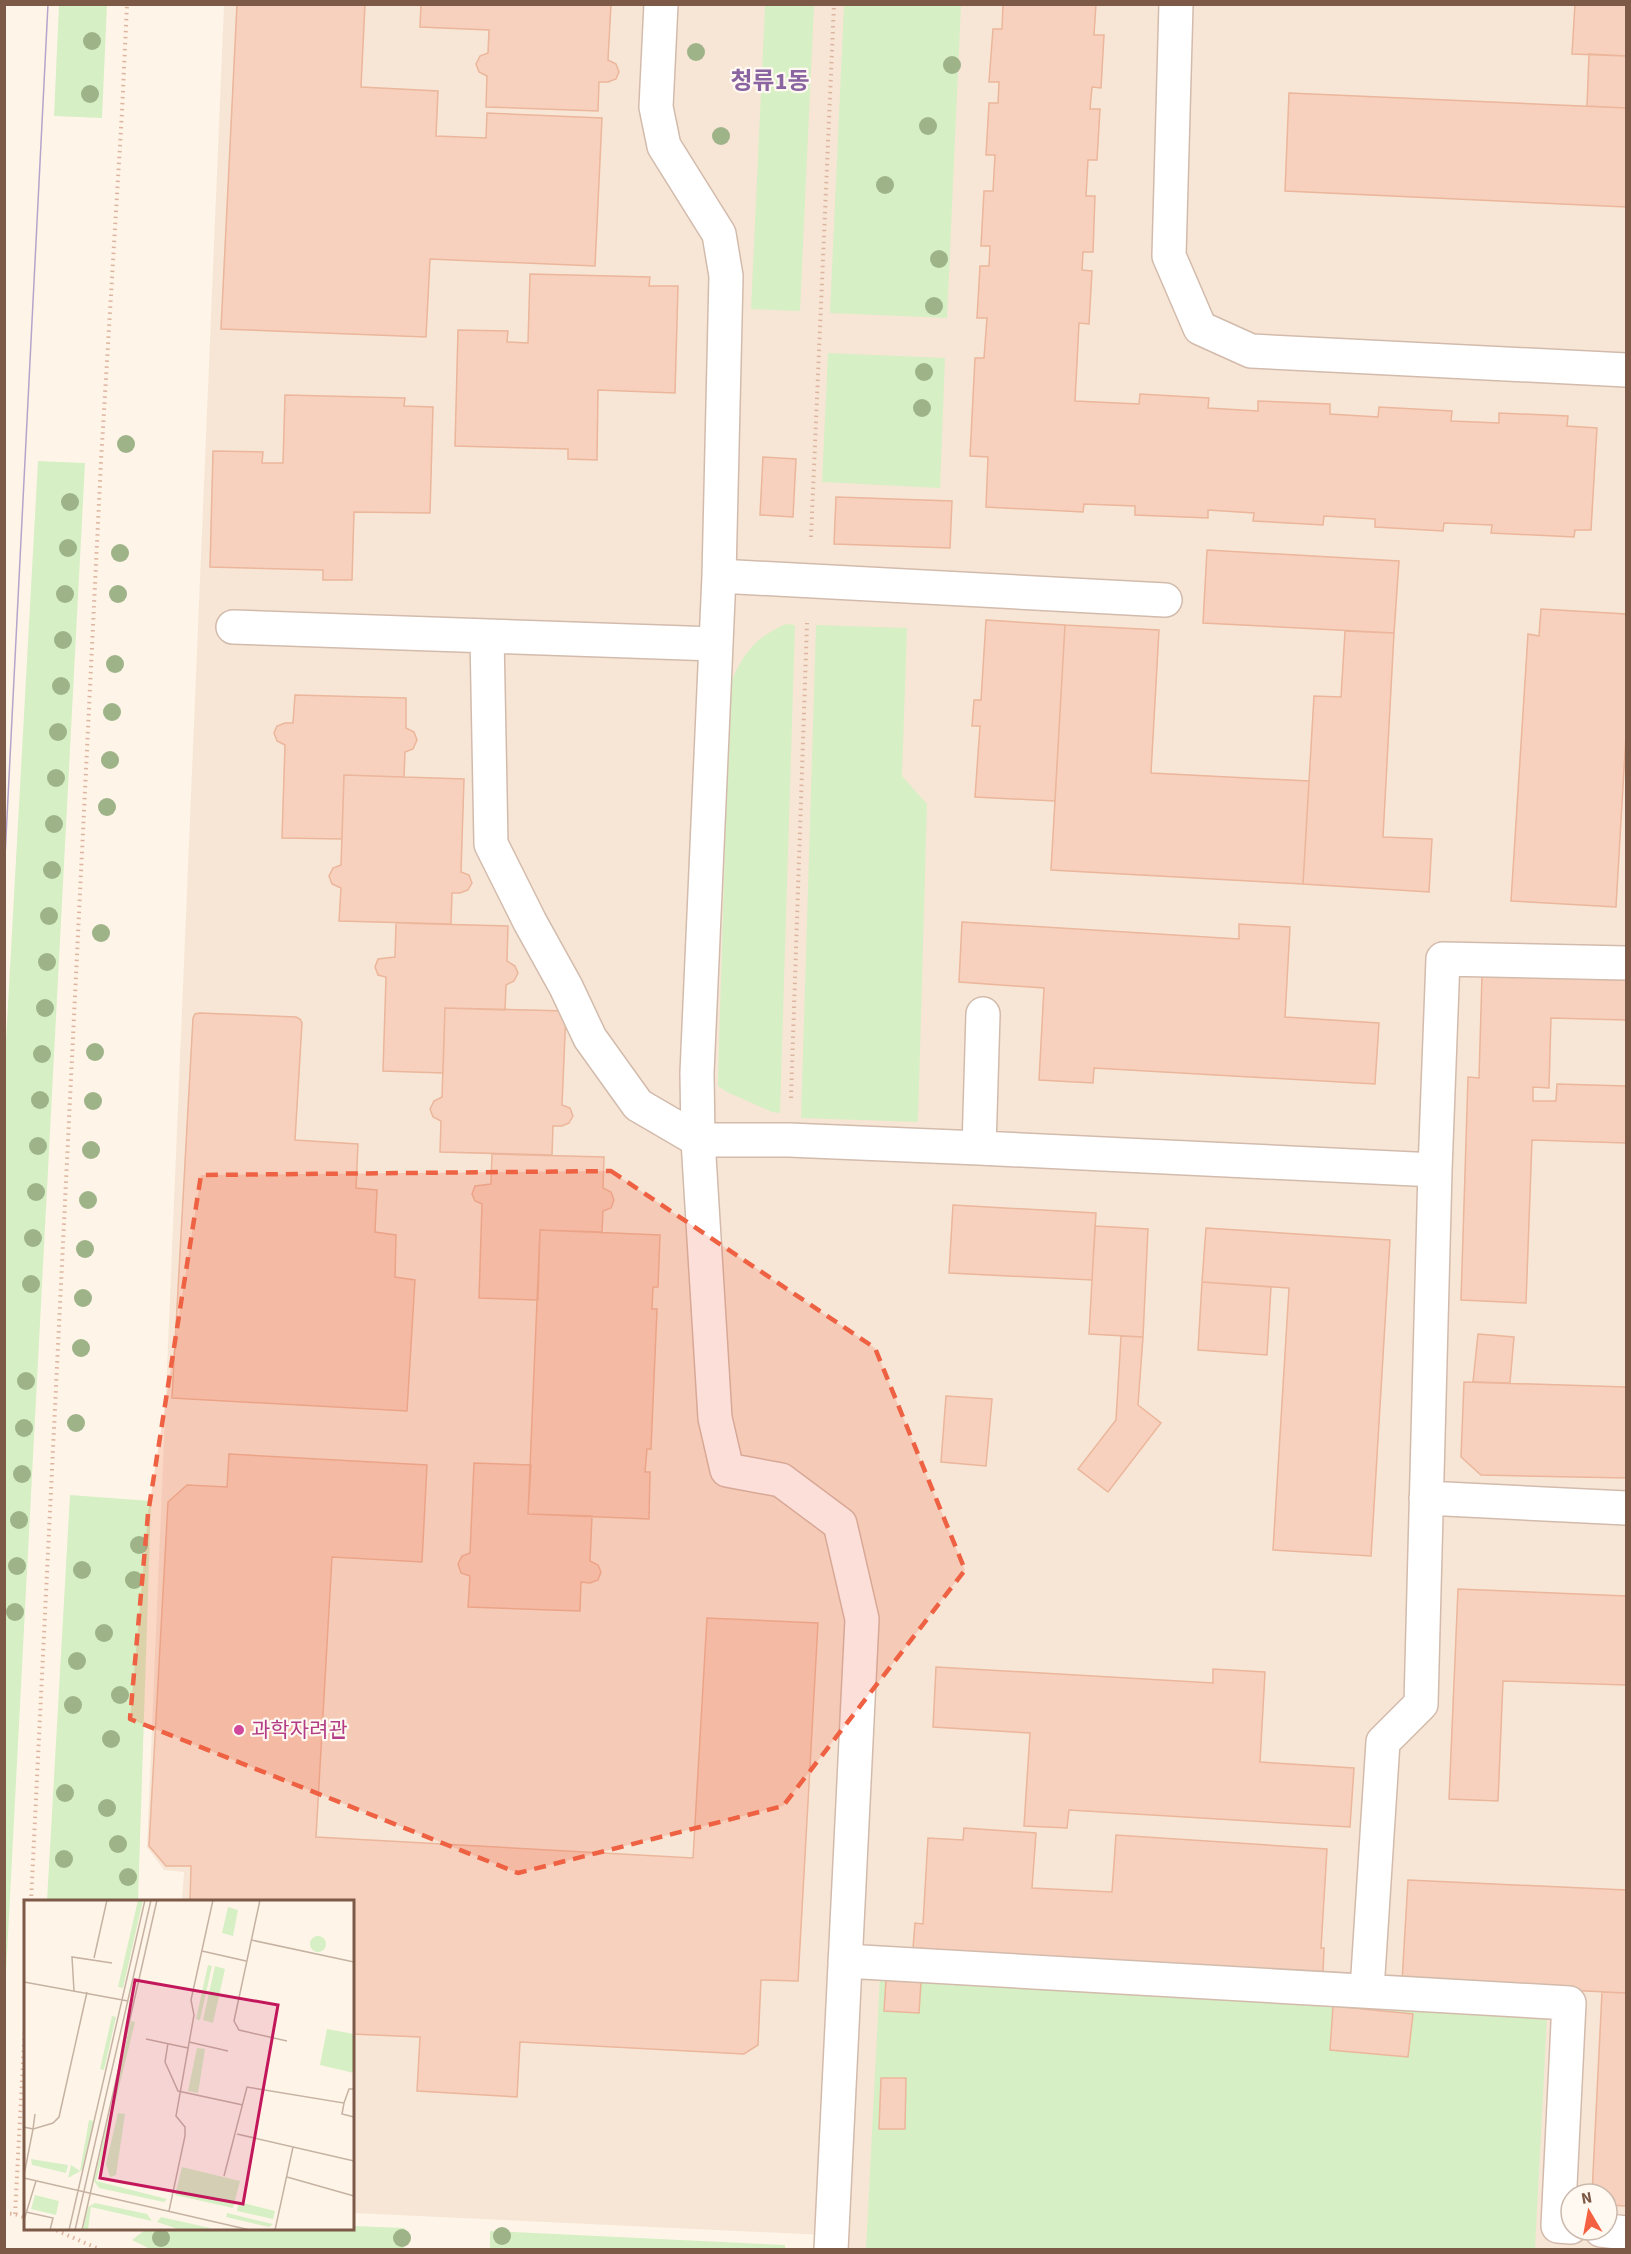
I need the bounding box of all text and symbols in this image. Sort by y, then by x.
district label: 청류1동 [731,64,809,99]
place label: 과학자려관 [251,1715,348,1745]
marker: 과학자려관 [232,1723,246,1737]
inset map [24,1900,354,2230]
north arrow [1559,2182,1619,2242]
text: N [1579,2186,1594,2210]

